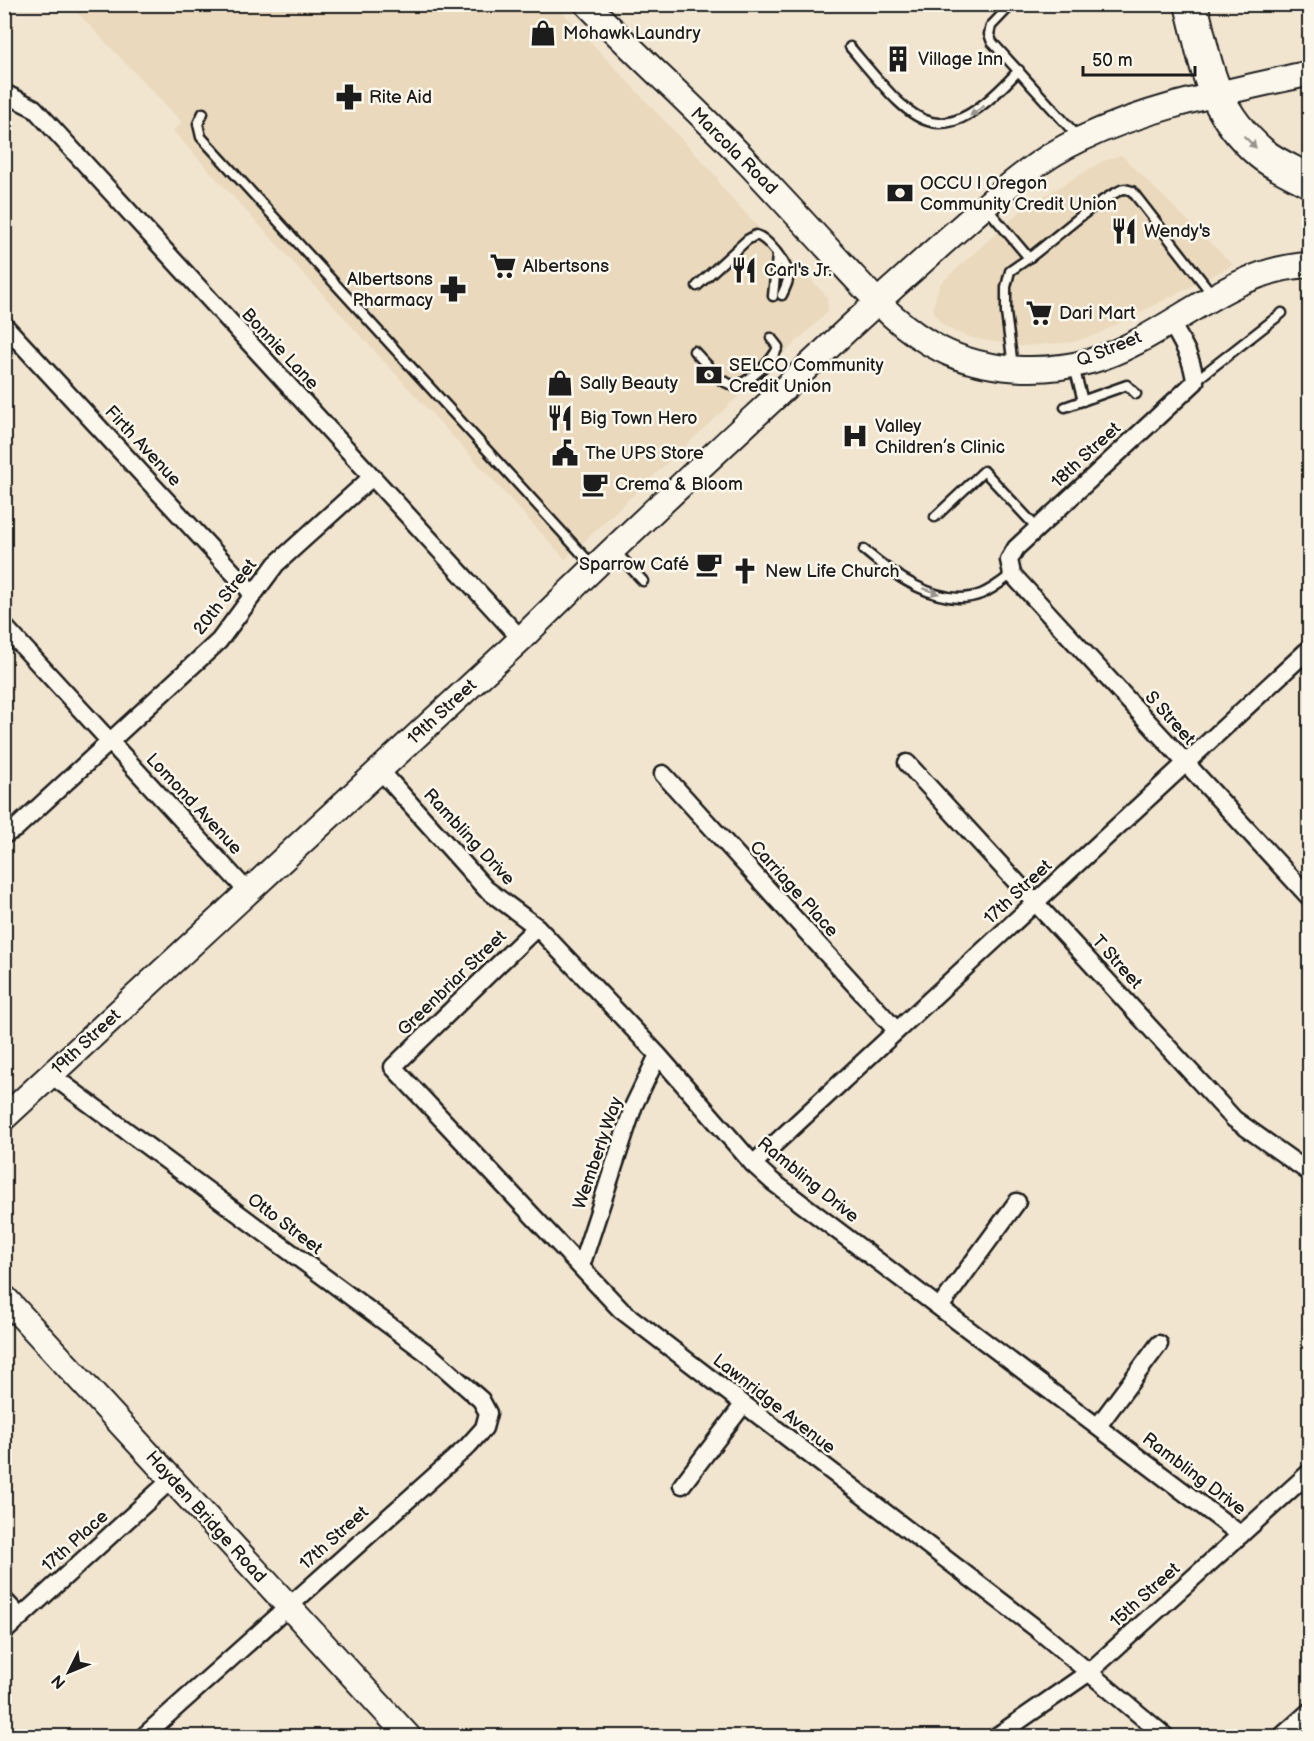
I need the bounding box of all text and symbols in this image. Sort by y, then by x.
shop icon: Mohawk Laundry [528,18,558,48]
place label: Mohawk Laundry [563,23,702,44]
scale bar [1083,39,1196,77]
building icon: Village Inn [883,44,913,74]
place label: Village Inn [918,49,1003,70]
text: 50 m [1092,50,1133,71]
pharmacy icon: Rite Aid [334,82,364,112]
place label: Rite Aid [369,87,432,108]
street label: Marcola Road [686,103,782,199]
one-way arrow [970,105,986,117]
one-way arrow [1242,135,1257,149]
place label: OCCU | Oregon Community Credit Union [920,173,1117,215]
bank icon: OCCU | Oregon Community Credit Union [885,178,915,208]
restaurant icon: Wendy's [1109,216,1139,246]
place label: Wendy's [1144,221,1210,242]
supermarket icon: Albertsons [488,251,518,281]
restaurant icon: Carl's Jr. [729,255,759,285]
place label: Albertsons [523,256,609,277]
place label: Carl's Jr. [764,260,832,281]
place label: Albertsons Pharmacy [347,269,434,311]
pharmacy icon: Albertsons Pharmacy [438,274,468,304]
supermarket icon: Dari Mart [1024,298,1054,328]
place label: Dari Mart [1059,303,1136,324]
street label: Bonnie Lane [237,304,323,394]
street label: Q Street [1074,326,1145,371]
place label: SELCO Community Credit Union [729,355,885,397]
bank icon: SELCO Community Credit Union [694,360,724,390]
shop icon: Sally Beauty [545,368,575,398]
place label: Sally Beauty [580,373,679,394]
street label: Firth Avenue [100,401,186,491]
restaurant icon: Big Town Hero [545,403,575,433]
place label: Big Town Hero [580,408,698,429]
place label: Valley Children’s Clinic [875,416,1005,458]
street label: 18th Street [1047,417,1125,492]
hospital icon: Valley Children’s Clinic [840,421,870,451]
public building icon: The UPS Store [550,438,580,468]
place label: The UPS Store [585,443,704,464]
cafe icon: Crema & Bloom [580,469,610,499]
place label: Crema & Bloom [615,474,743,495]
cafe icon: Sparrow Café [694,549,724,579]
street label: 20th Street [189,554,261,639]
place label: Sparrow Café [579,554,689,575]
church icon: New Life Church [730,556,760,586]
place label: New Life Church [765,561,900,582]
one-way arrow [922,586,940,596]
street label: 19th Street [403,674,481,749]
street label: S Street [1141,687,1200,749]
street label: Lomond Avenue [142,749,247,859]
street label: Rambling Drive [419,784,519,890]
street label: Carriage Place [745,837,843,942]
street label: 17th Street [980,855,1057,929]
street label: Greenbriar Street [393,926,511,1040]
street label: T Street [1088,931,1147,993]
street label: 19th Street [47,1004,125,1079]
street label: Wemberly Way [569,1093,627,1212]
street label: Rambling Drive [753,1133,863,1227]
street label: Otto Street [243,1189,327,1259]
street label: Lawnridge Avenue [709,1350,840,1459]
street label: Rambling Drive [1138,1428,1250,1520]
street label: Hayden Bridge Road [141,1447,271,1587]
street label: 17th Street [295,1501,373,1574]
street label: 17th Place [38,1506,113,1576]
street label: 15th Street [1106,1558,1185,1632]
north arrow [39,1642,99,1702]
text: N [48,1670,70,1692]

